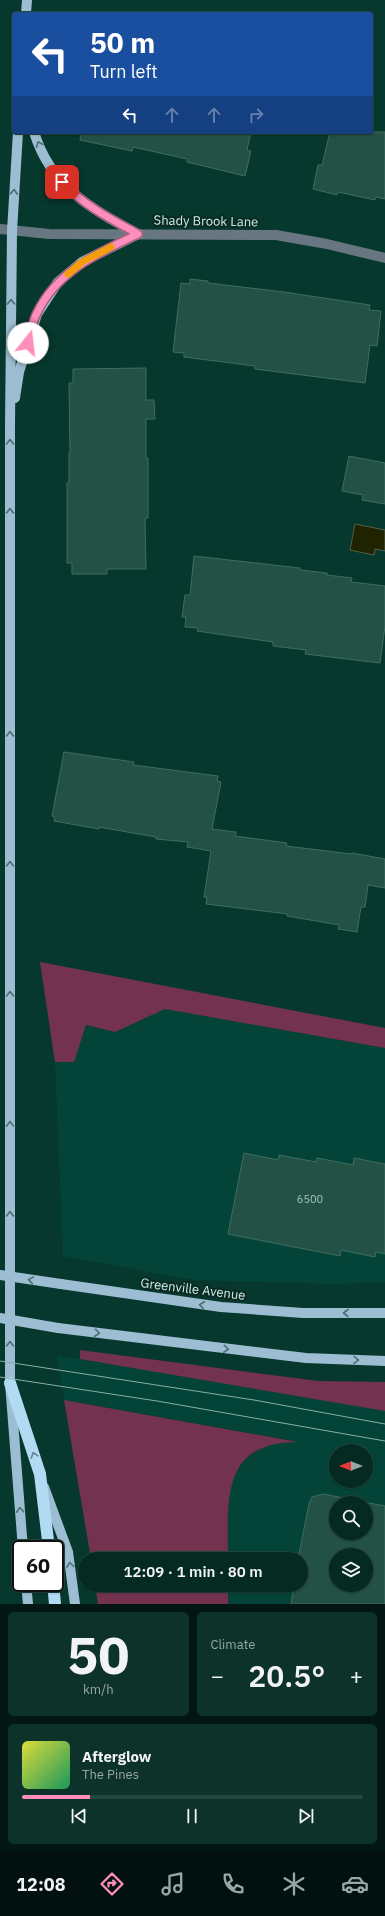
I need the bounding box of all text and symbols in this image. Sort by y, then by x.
text: 50 m [90,24,155,61]
icon: left [24,28,76,80]
text: Turn left [90,60,158,83]
icon: left [119,104,141,126]
icon: ahead [161,104,183,126]
icon: ahead [203,104,225,126]
icon: right [245,104,267,126]
one-way arrow [36,141,44,149]
pin [45,165,79,199]
icon: arrive [51,171,73,193]
one-way arrow [10,189,18,195]
street label: Shady Brook Lane [154,212,258,230]
one-way arrow [7,299,15,305]
position arrow [7,322,49,364]
one-way arrow [6,439,14,445]
one-way arrow [6,508,14,514]
one-way arrow [6,731,14,737]
one-way arrow [6,861,14,867]
one-way arrow [6,991,14,997]
one-way arrow [6,1121,14,1127]
house number: 6500 [297,1192,323,1206]
one-way arrow [6,1211,14,1217]
street label: Greenville Avenue [140,1274,246,1304]
one-way arrow [28,1276,34,1284]
one-way arrow [199,1301,205,1310]
one-way arrow [343,1309,349,1317]
one-way arrow [94,1328,100,1337]
one-way arrow [6,1341,14,1347]
one-way arrow [223,1344,229,1353]
one-way arrow [353,1356,359,1364]
north arrow [329,1444,373,1488]
map controls [329,1444,373,1592]
one-way arrow [30,1452,39,1459]
button: search [329,1496,373,1540]
one-way arrow [16,1507,25,1513]
speed limit sign: 60 [12,1540,64,1592]
button: layers [329,1548,373,1592]
one-way arrow [66,1562,75,1568]
text: 12:09 · 1 min · 80 m [123,1562,263,1581]
text: 50 [67,1621,129,1688]
text: Climate [211,1636,255,1653]
text: 20.5° [248,1656,325,1695]
text: − [211,1661,224,1690]
text: + [350,1661,363,1690]
text: km/h [83,1681,114,1698]
text: Afterglow [82,1747,151,1766]
text: The Pines [82,1766,139,1783]
icon: previous [68,1805,90,1827]
icon: pause [181,1805,203,1827]
icon: next [295,1805,317,1827]
icon: directions [98,1870,126,1898]
icon: music [159,1870,187,1898]
icon: phone [219,1870,247,1898]
icon: climate [280,1870,308,1898]
icon: car [341,1870,369,1898]
text: 12:08 [16,1873,65,1896]

